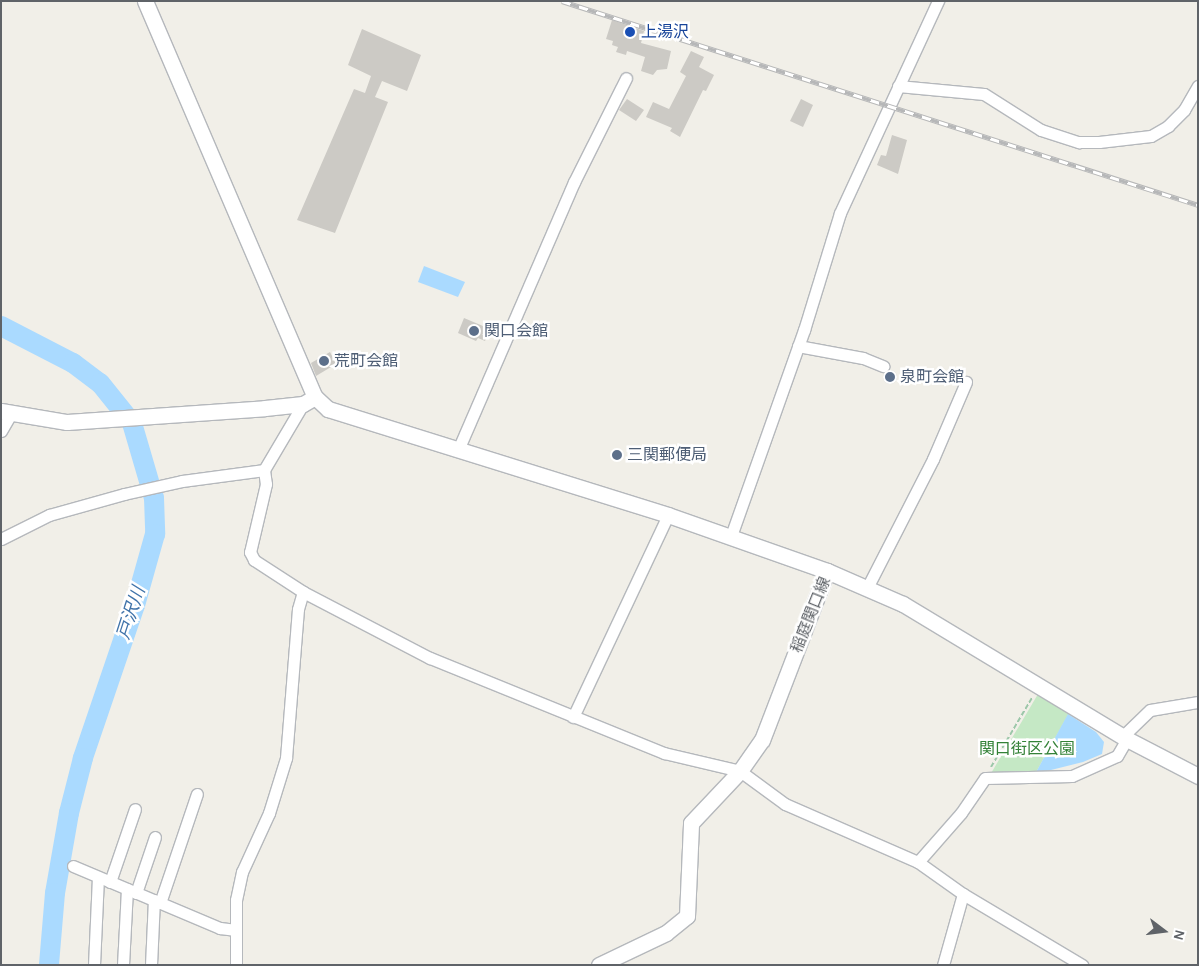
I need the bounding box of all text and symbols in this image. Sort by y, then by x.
place label: 上湯沢 [641,22,689,42]
marker: 上湯沢 [623,25,637,39]
place label: 関口会館 [484,321,548,341]
marker: 関口会館 [468,325,480,337]
place label: 荒町会館 [334,351,398,371]
marker: 荒町会館 [318,355,330,367]
place label: 泉町会館 [900,367,964,387]
marker: 泉町会館 [884,371,896,383]
place label: 三関郵便局 [627,445,707,465]
marker: 三関郵便局 [611,449,623,461]
street label: 稲庭関口線 [787,574,835,656]
water label: 戸沢川 [112,584,150,642]
park label: 関口街区公園 [979,739,1075,759]
north arrow [1139,906,1189,956]
text: N [1169,928,1188,942]

